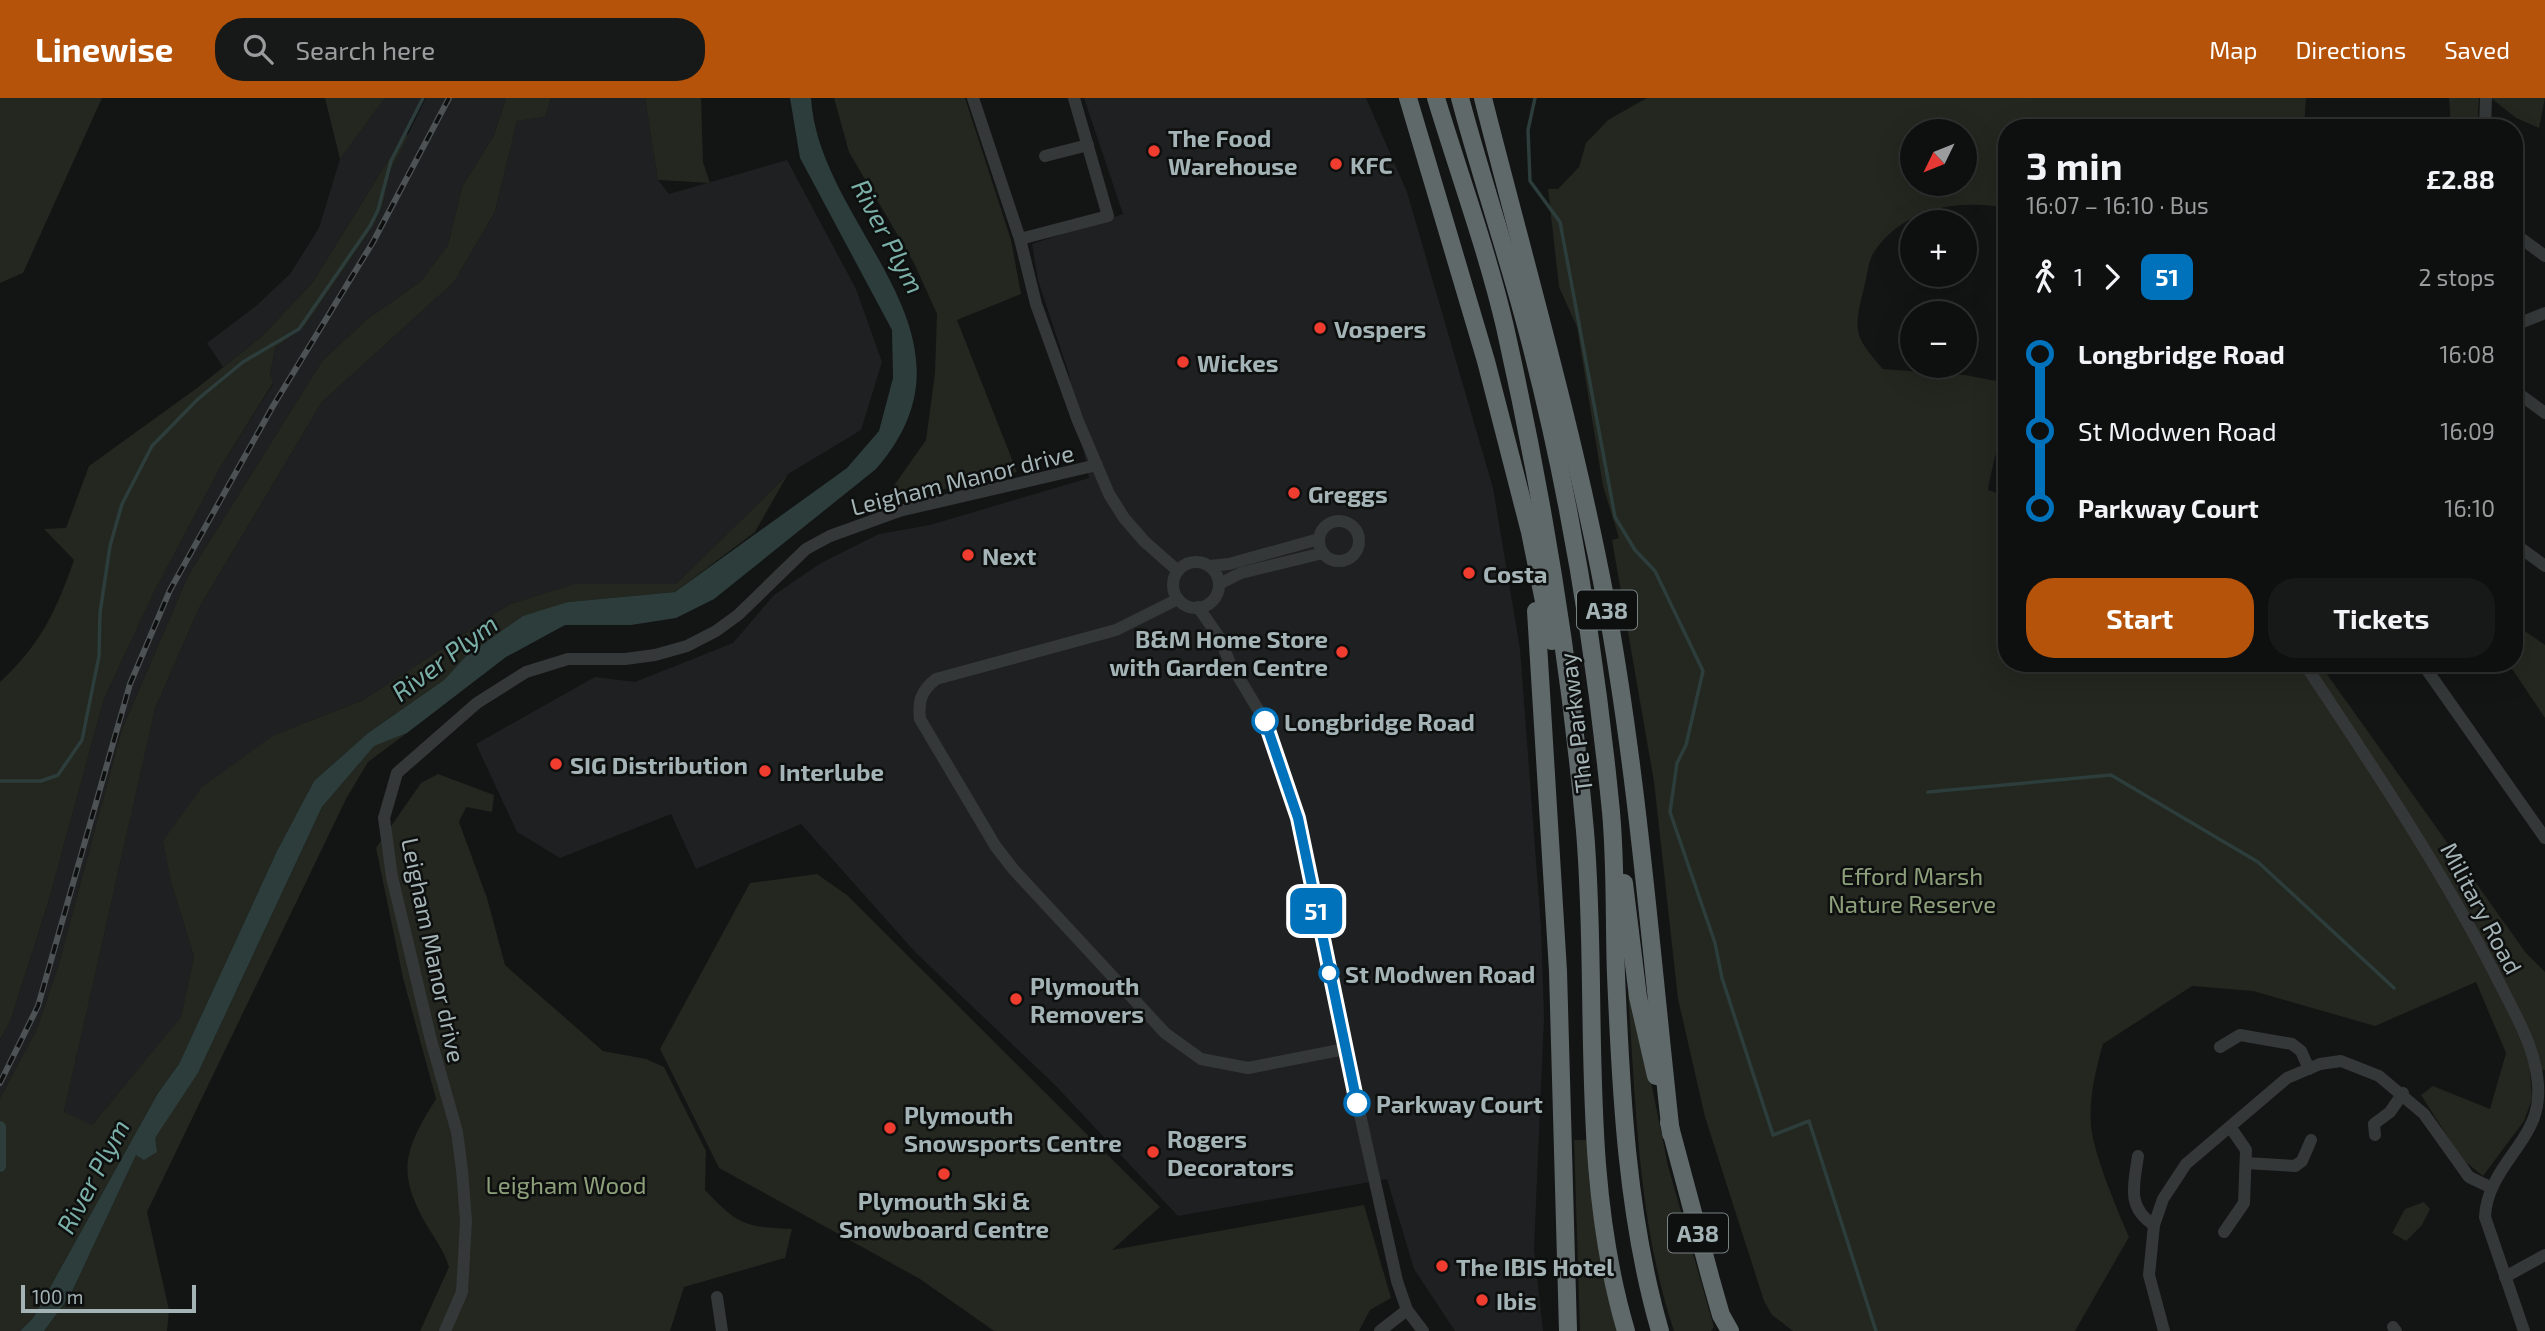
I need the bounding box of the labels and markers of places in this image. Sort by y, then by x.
place label: The Food Warehouse [1168,123,1297,180]
marker: The Food Warehouse [1146,143,1162,159]
place label: KFC [1350,150,1393,179]
marker: KFC [1328,156,1344,172]
place label: Vospers [1334,314,1426,343]
marker: Vospers [1312,320,1328,336]
place label: Wickes [1197,348,1279,377]
marker: Wickes [1175,354,1191,370]
place label: Greggs [1308,479,1388,508]
marker: Greggs [1286,485,1302,501]
place label: Next [982,541,1036,570]
marker: Next [960,547,976,563]
place label: Costa [1483,559,1548,588]
marker: Costa [1461,565,1477,581]
place label: B&M Home Store with Garden Centre [1109,624,1328,681]
marker: B&M Home Store with Garden Centre [1334,644,1350,660]
place label: Longbridge Road [1284,707,1475,736]
marker: Longbridge Road [1252,708,1278,734]
place label: SIG Distribution [570,750,748,779]
marker: SIG Distribution [548,756,564,772]
place label: Interlube [779,757,884,786]
marker: Interlube [757,763,773,779]
place label: St Modwen Road [1345,959,1535,988]
marker: St Modwen Road [1319,963,1339,983]
place label: Plymouth Removers [1030,971,1144,1028]
marker: Plymouth Removers [1008,991,1024,1007]
place label: Parkway Court [1376,1089,1543,1118]
marker: Parkway Court [1344,1090,1370,1116]
place label: Plymouth Snowsports Centre [904,1100,1122,1157]
marker: Plymouth Snowsports Centre [882,1120,898,1136]
place label: Rogers Decorators [1167,1124,1294,1181]
marker: Rogers Decorators [1145,1144,1161,1160]
marker: Plymouth Ski & Snowboard Centre [936,1166,952,1182]
place label: Plymouth Ski & Snowboard Centre [839,1186,1049,1243]
place label: The IBIS Hotel [1456,1252,1614,1281]
marker: The IBIS Hotel [1434,1258,1450,1274]
place label: Ibis [1496,1286,1537,1315]
marker: Ibis [1474,1292,1490,1308]

